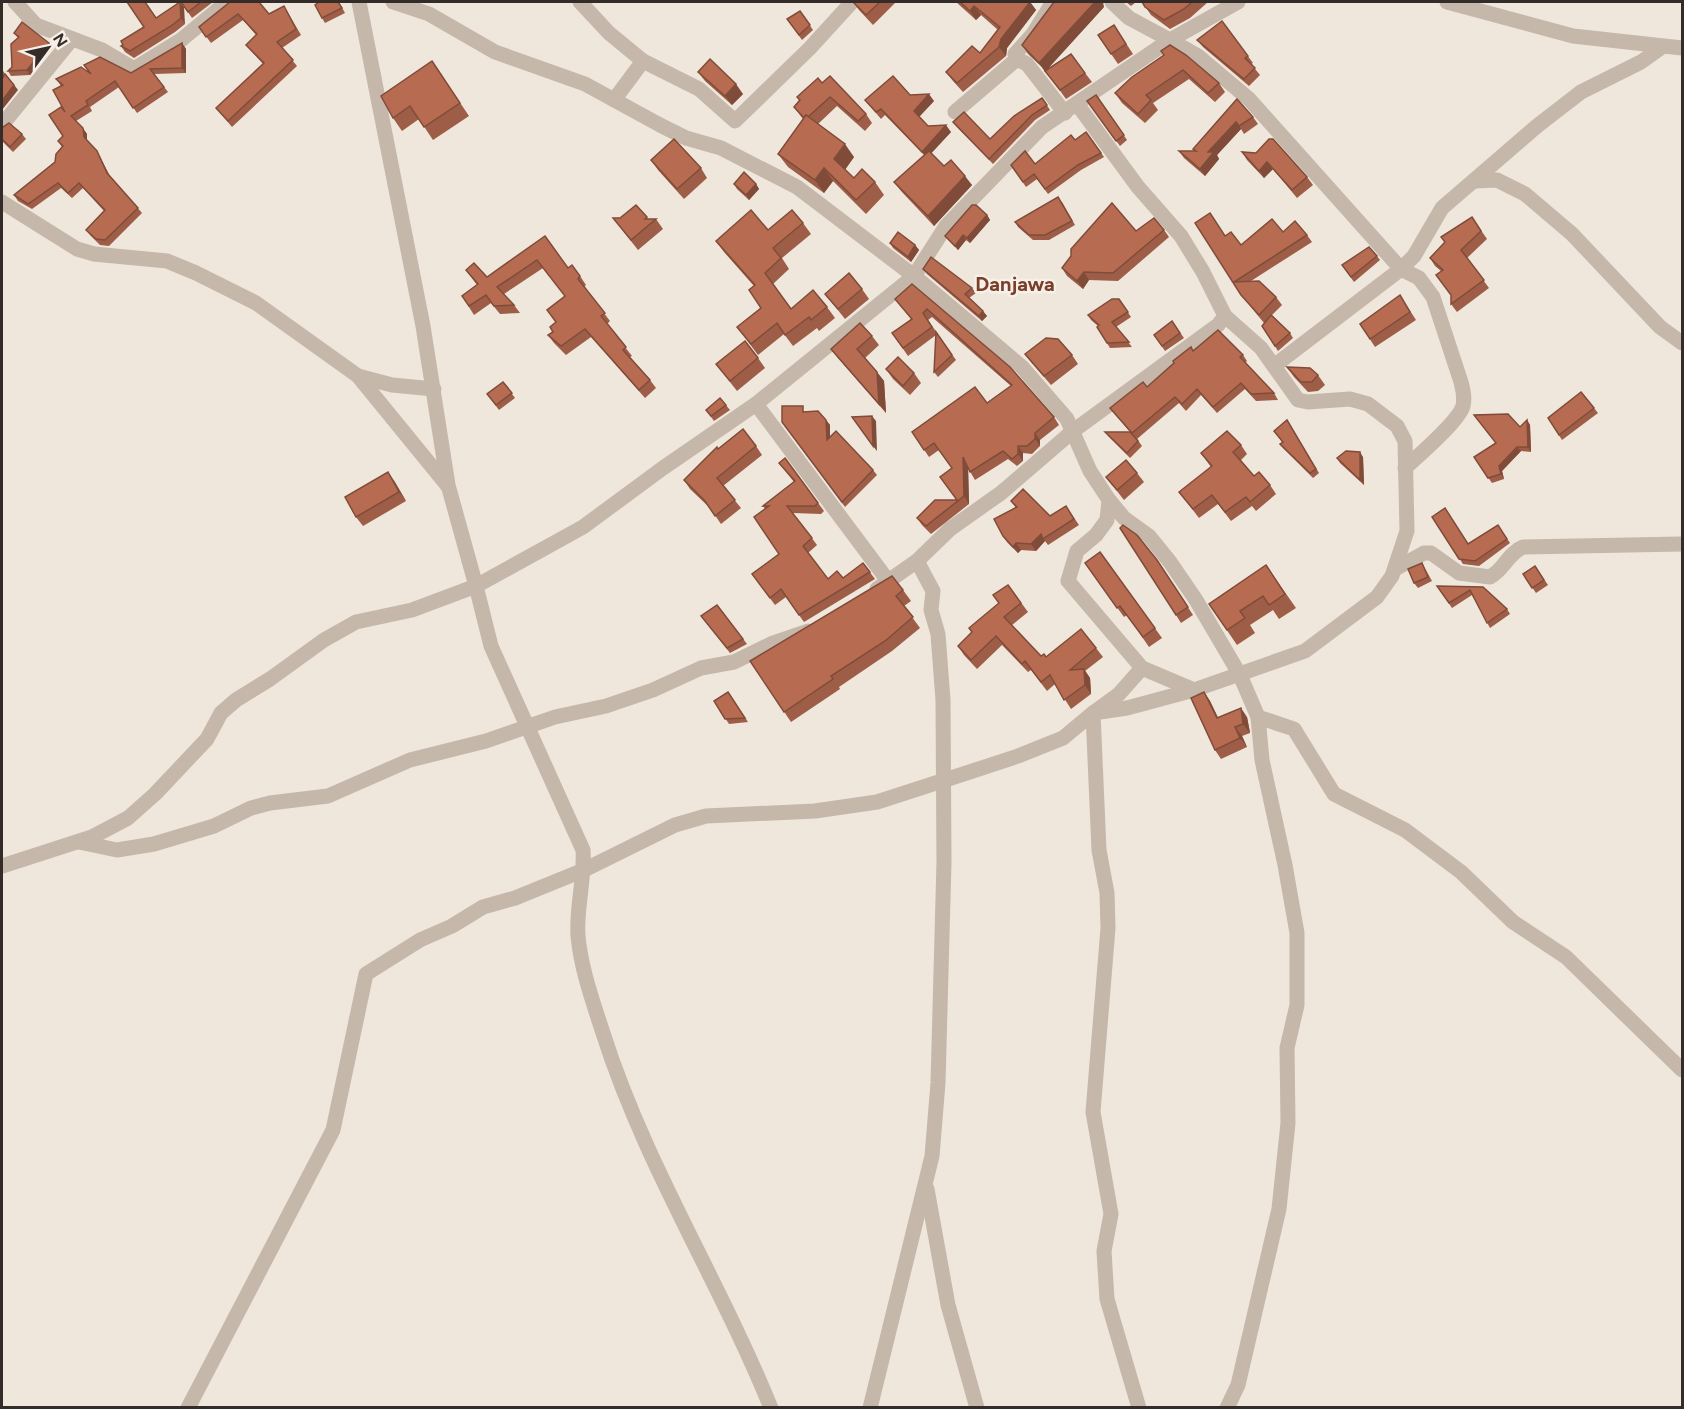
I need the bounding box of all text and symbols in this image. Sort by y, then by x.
north arrow [18,18,78,78]
text: N [49,30,71,50]
district label: Danjawa [975,272,1055,296]

